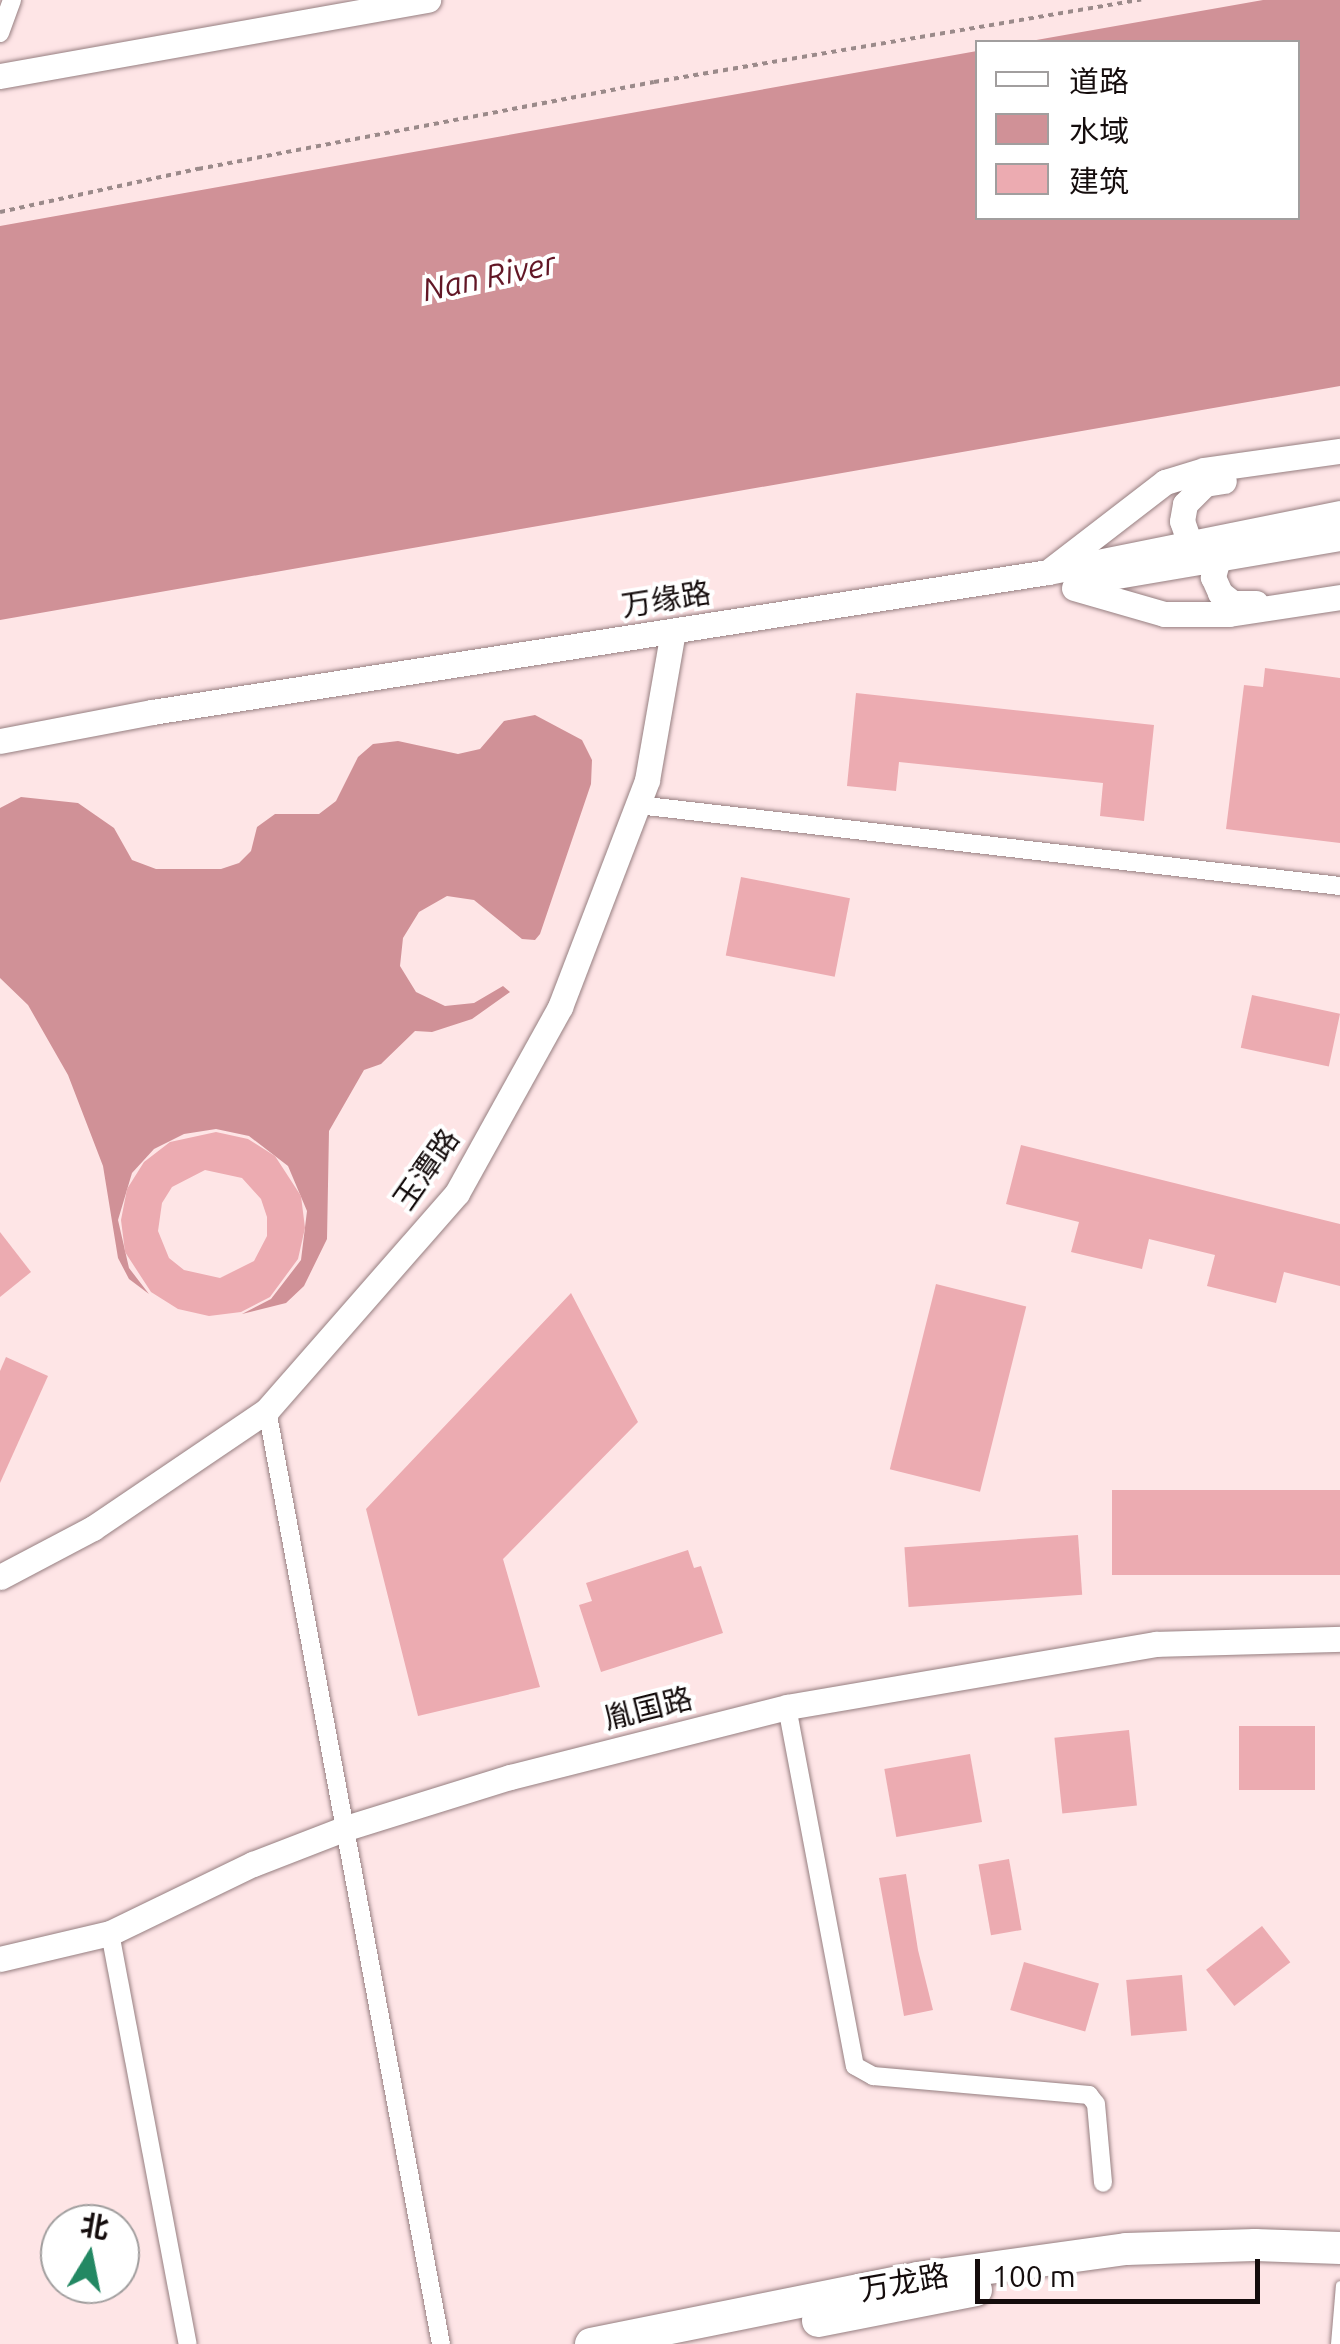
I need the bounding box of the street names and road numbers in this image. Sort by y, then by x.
street label: 万缘路 [619,574,713,624]
street label: 玉潭路 [385,1122,467,1216]
street label: 胤国路 [600,1680,696,1736]
street label: 万龙路 [857,2256,951,2308]

